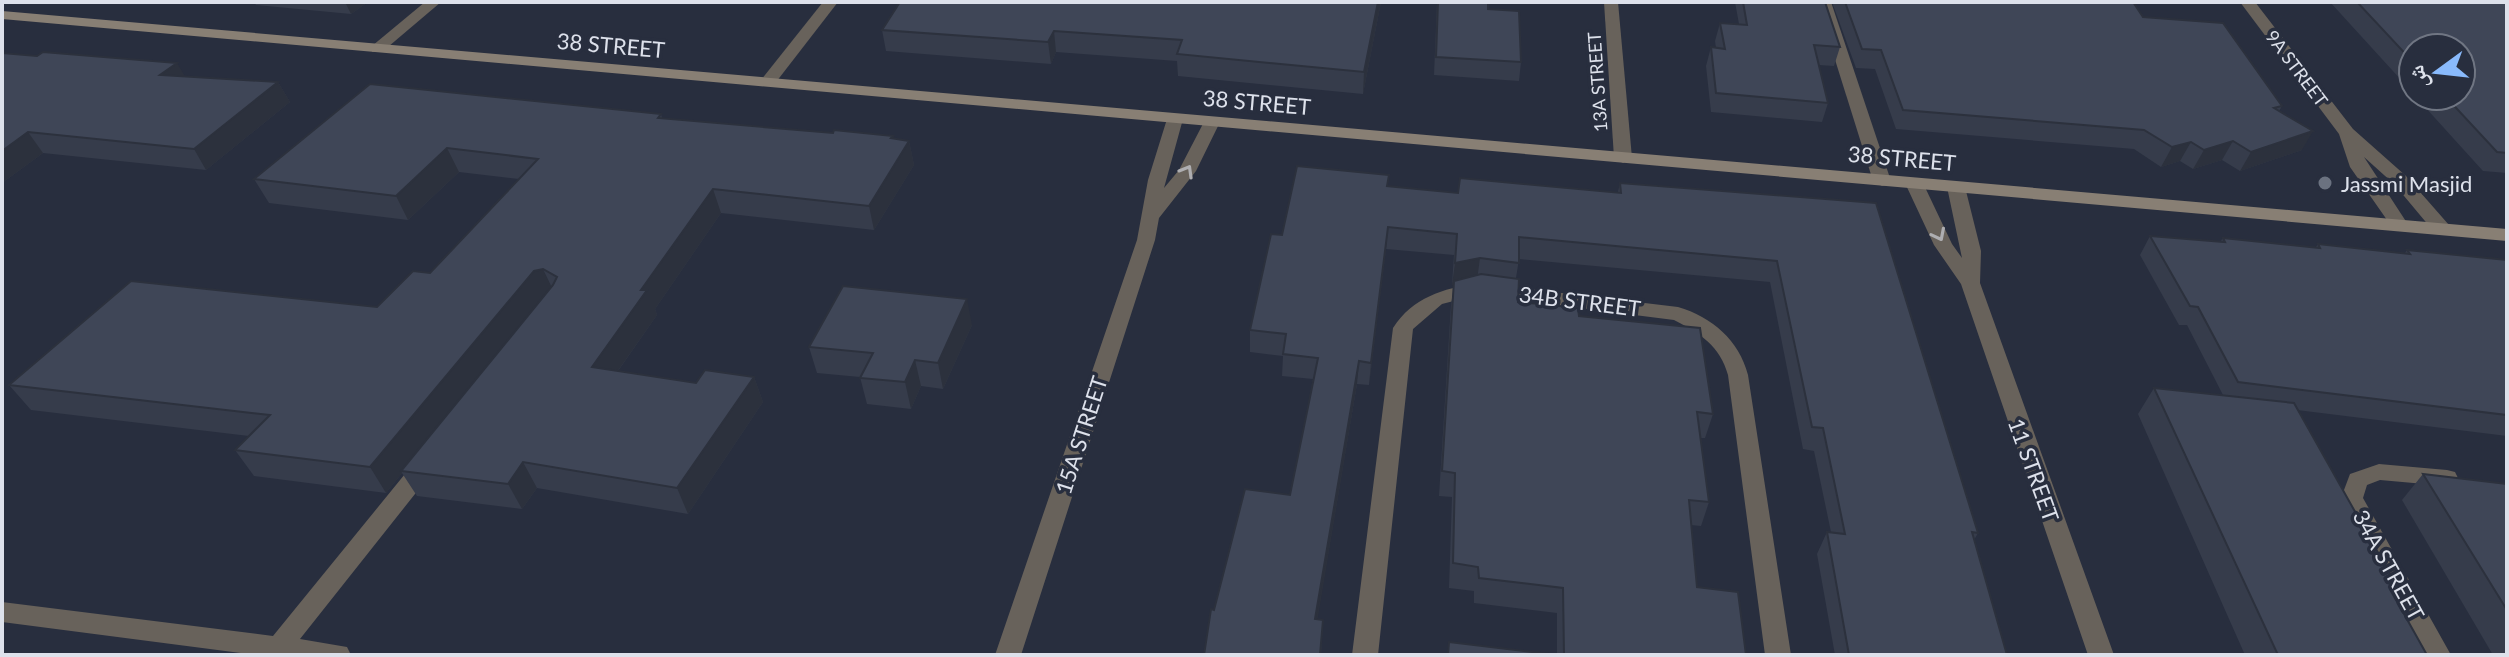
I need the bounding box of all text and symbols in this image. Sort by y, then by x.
street label: 9A STREET [2261,26,2333,111]
street label: 38 STREET [556,27,666,63]
street label: 13A STREET [1583,31,1611,133]
north arrow [2397,32,2477,112]
text: ش [2401,62,2434,92]
street label: 38 STREET [1202,84,1312,120]
street label: 38 STREET [1847,140,1957,176]
one-way arrow [1177,165,1192,179]
place label: Jassmi Masjid [2341,170,2472,197]
marker: Jassmi Masjid [2316,174,2334,192]
one-way arrow [1929,227,1944,242]
street label: 34B STREET [1518,280,1642,322]
street label: 15A STREET [1049,373,1113,497]
street label: 11 STREET [2003,415,2065,525]
street label: 34A STREET [2348,505,2430,625]

